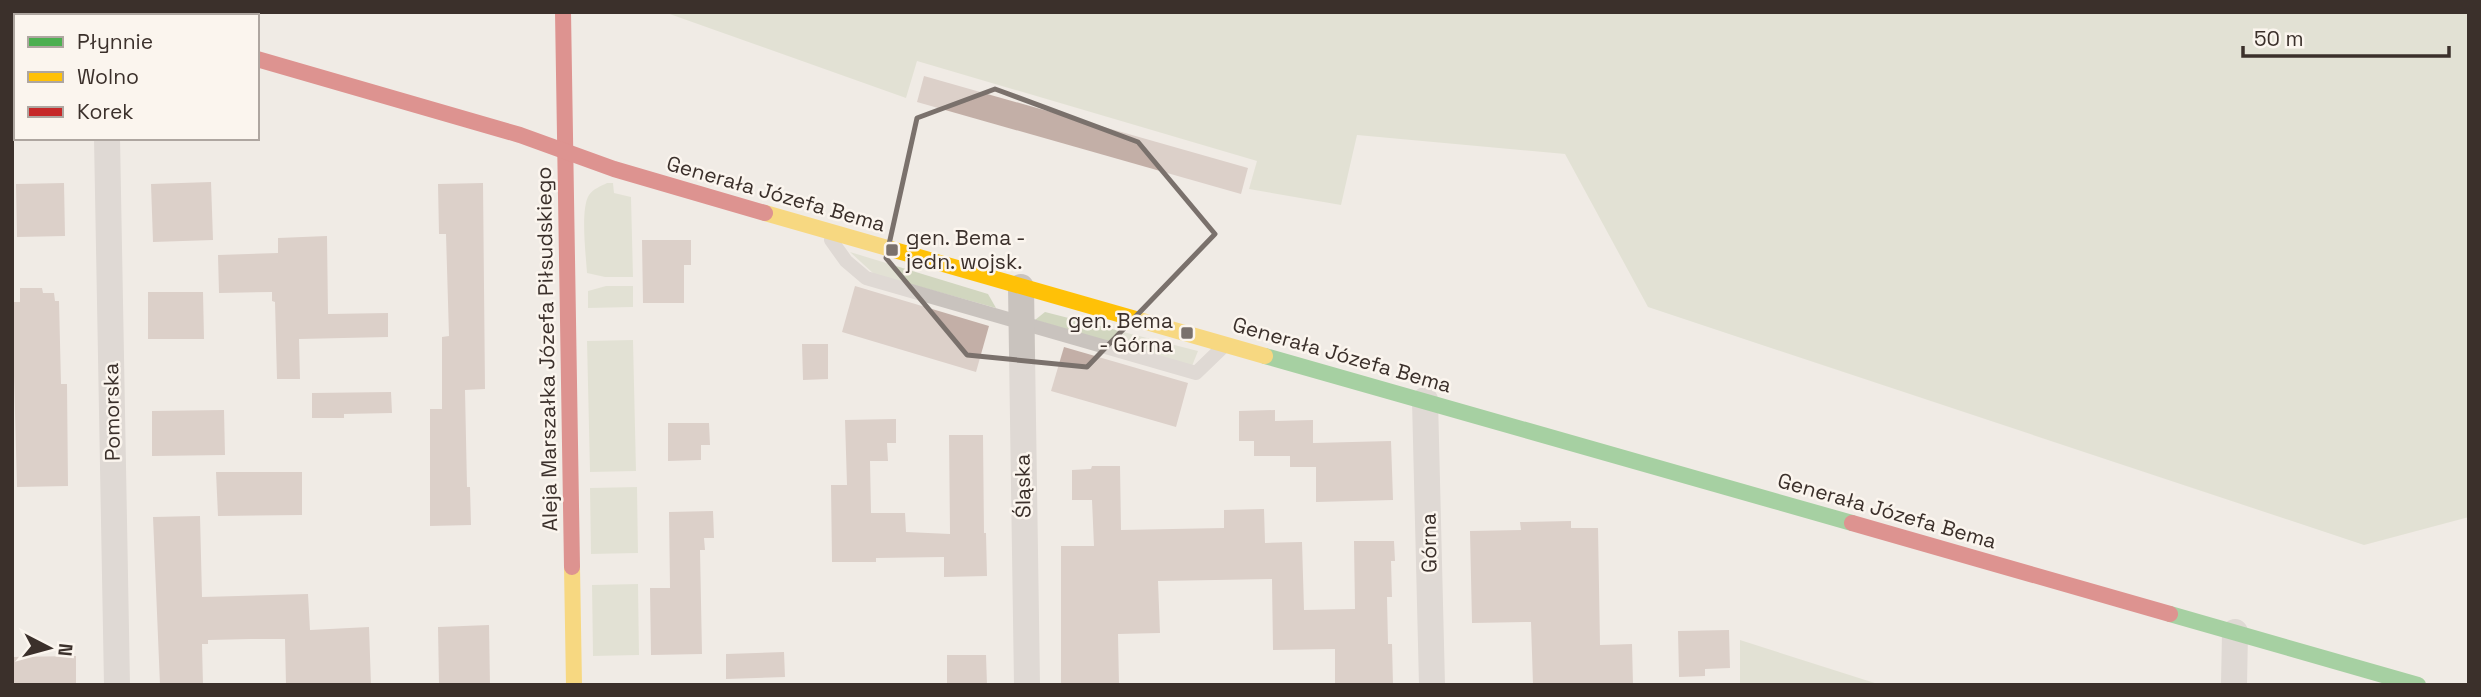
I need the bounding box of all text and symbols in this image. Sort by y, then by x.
legend [14,14,259,140]
scale bar [2243,14,2450,58]
text: 50 m [2254,25,2304,52]
text: Płynnie [77,28,153,55]
text: Wolno [77,63,139,90]
text: Korek [77,98,134,125]
street label: Generała Józefa Bema [664,149,889,238]
street label: Aleja Marszałka Józefa Piłsudskiego [530,167,563,532]
place label: gen. Bema - jedn. wojsk. [905,224,1026,275]
marker: gen. Bema - jedn. wojsk. [884,242,900,258]
place label: gen. Bema - Górna [1068,307,1173,358]
street label: Generała Józefa Bema [1230,310,1455,399]
marker: gen. Bema - Górna [1179,325,1195,341]
street label: Pomorska [97,363,126,461]
street label: Śląska [1008,454,1037,518]
street label: Generała Józefa Bema [1775,466,2000,555]
street label: Górna [1414,513,1443,573]
north arrow [14,613,84,683]
text: N [52,642,79,657]

